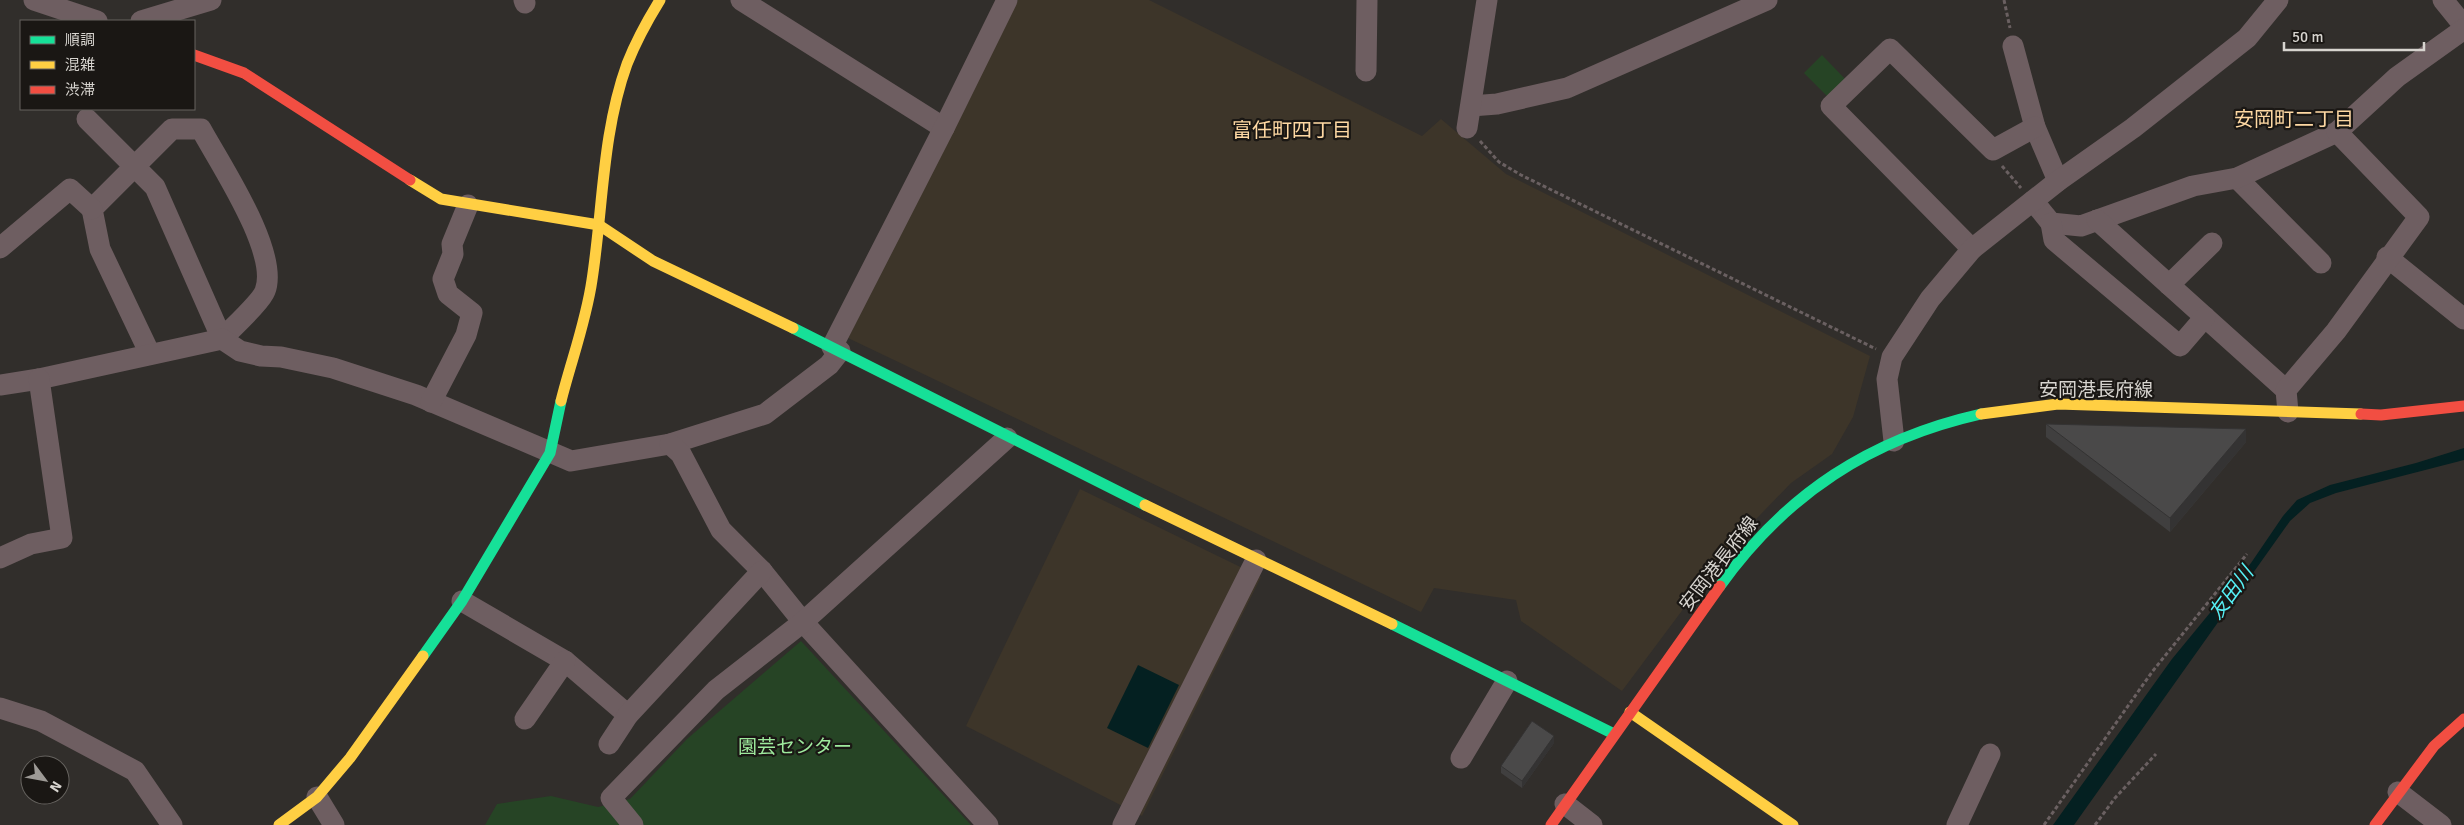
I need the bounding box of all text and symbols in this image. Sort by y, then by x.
legend [20,20,195,110]
scale bar [2284,20,2424,52]
text: 50 m [2292,28,2323,46]
text: 順調 [65,31,95,49]
text: 混雑 [65,56,95,74]
text: 渋滞 [65,81,95,99]
district label: 安岡町二丁目 [2234,107,2354,132]
district label: 富任町四丁目 [1232,118,1352,143]
street label: 安岡港長府線 [2039,378,2153,402]
street label: 安岡港長府線 [1674,512,1764,616]
water label: 友田川 [2203,560,2260,625]
park label: 園芸センター [738,735,852,759]
north arrow [20,755,70,805]
text: N [46,778,65,795]

